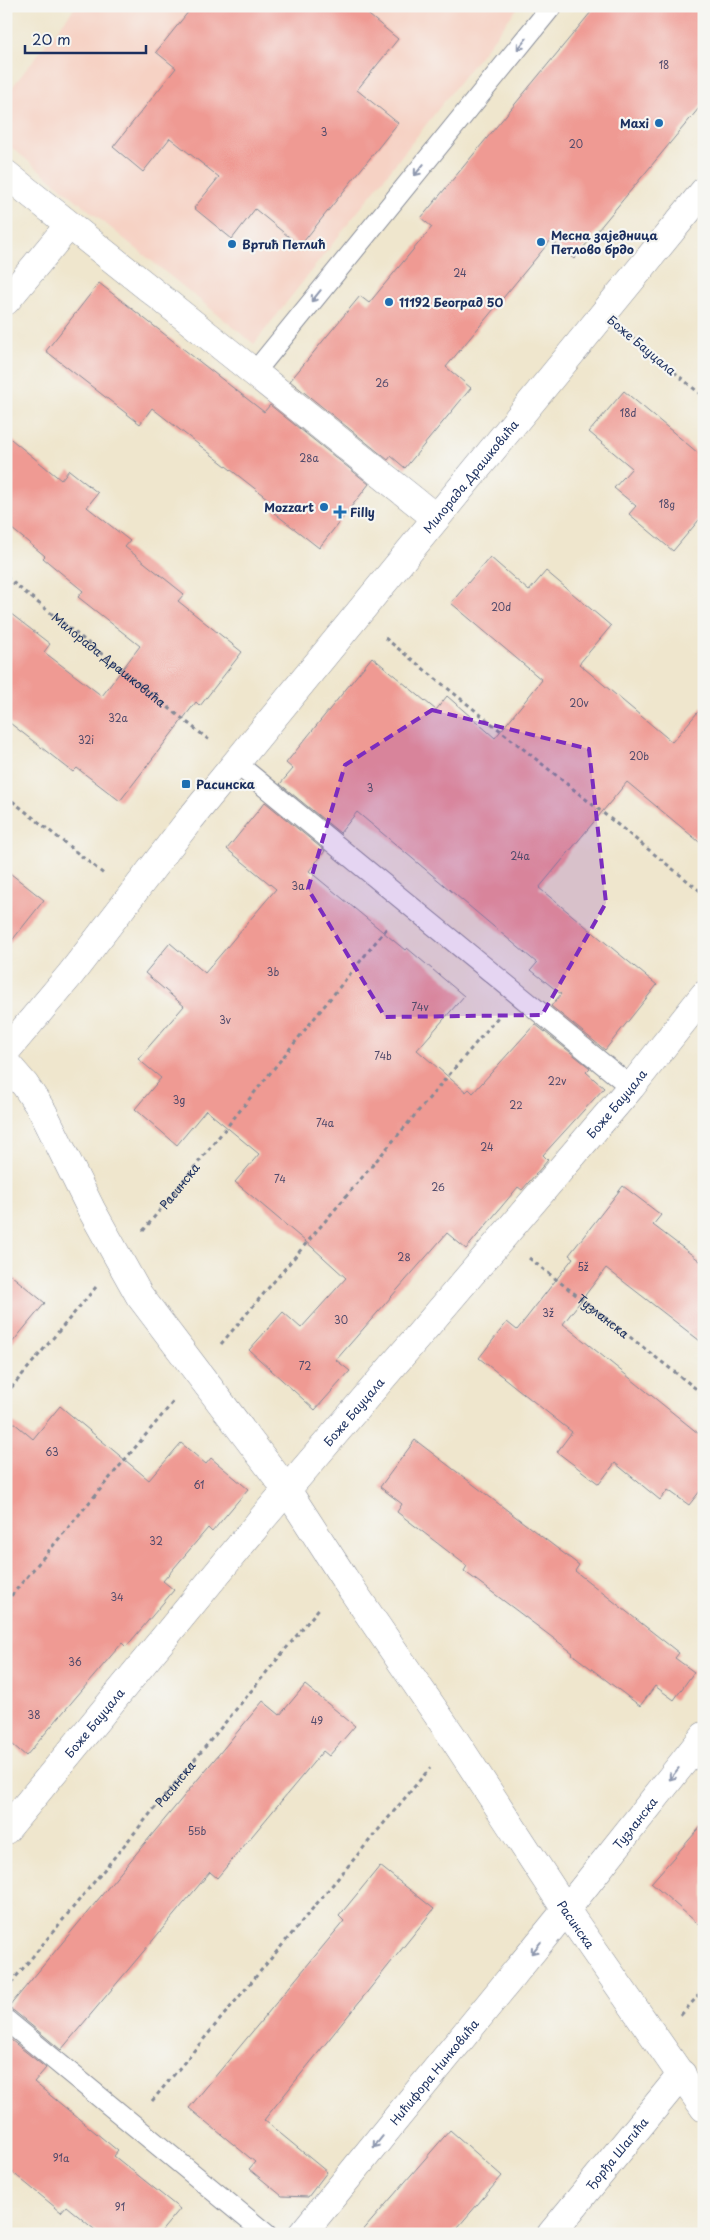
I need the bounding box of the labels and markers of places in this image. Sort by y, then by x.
place label: Maxi [620,114,650,132]
marker: Maxi [653,117,665,129]
place label: Месна заједница Петлово брдо [551,226,658,258]
place label: Вртић Петлић [242,235,326,253]
marker: Месна заједница Петлово брдо [535,236,547,248]
marker: Вртић Петлић [226,238,238,250]
place label: 11192 Београд 50 [399,293,503,311]
marker: 11192 Београд 50 [383,296,395,308]
place label: Mozzart [264,498,314,516]
marker: Mozzart [318,501,330,513]
place label: Filly [350,503,375,521]
marker: Filly [334,506,346,518]
place label: Расинска [196,775,255,793]
marker: Расинска [180,778,192,790]

